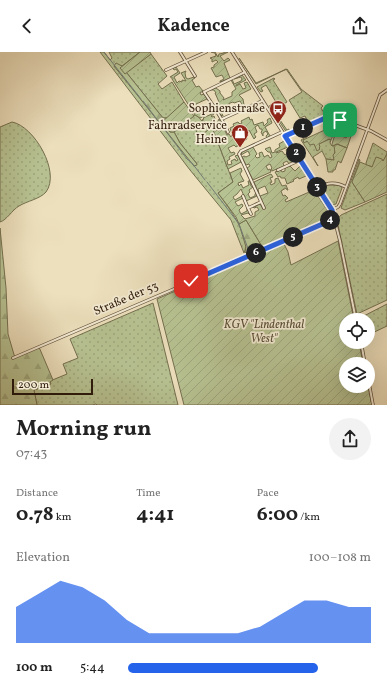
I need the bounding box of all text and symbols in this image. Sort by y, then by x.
text: Kadence [157,14,230,39]
icon: back [16,15,38,37]
icon: share [349,15,371,37]
bus stop icon: Sophienstraße [268,99,288,124]
place label: Sophienstraße [188,101,265,117]
pin [323,103,357,137]
icon: arrive [329,109,351,131]
place label: Fahrradservice Heine [148,118,227,148]
pin: 1 [293,118,313,138]
text: 1 [301,120,305,135]
shop icon: Fahrradservice Heine [230,123,250,148]
pin: 2 [286,143,306,163]
text: 2 [293,145,299,160]
pin: 3 [307,177,327,197]
text: 3 [314,179,320,194]
pin: 4 [320,210,340,230]
text: 4 [327,212,333,227]
pin: 5 [283,227,303,247]
text: 5 [290,229,296,244]
pin: 6 [246,243,266,263]
text: 6 [253,245,259,260]
pin [174,264,208,298]
icon: check [180,270,202,292]
street label: Straße der 53 [91,278,161,320]
map controls [339,313,375,393]
button: locate [339,313,375,349]
park label: KGV "Lindenthal West" [224,317,304,347]
button: layers [339,357,375,393]
scale bar [12,377,93,396]
text: 200 m [18,378,49,393]
text: Morning run [16,414,151,445]
button: share [329,418,371,460]
text: 07:43 [16,445,47,463]
text: Distance [16,486,58,501]
text: Time [136,486,160,501]
text: Pace [257,486,279,501]
text: 0.78 [16,501,54,529]
text: 4:41 [136,501,174,529]
text: 6:00 [257,501,298,529]
text: km [54,510,72,525]
text: /km [298,510,320,525]
text: Elevation [16,549,70,567]
text: 100–108 m [309,549,371,567]
text: 100 m [16,659,53,677]
text: 5:44 [80,659,105,677]

